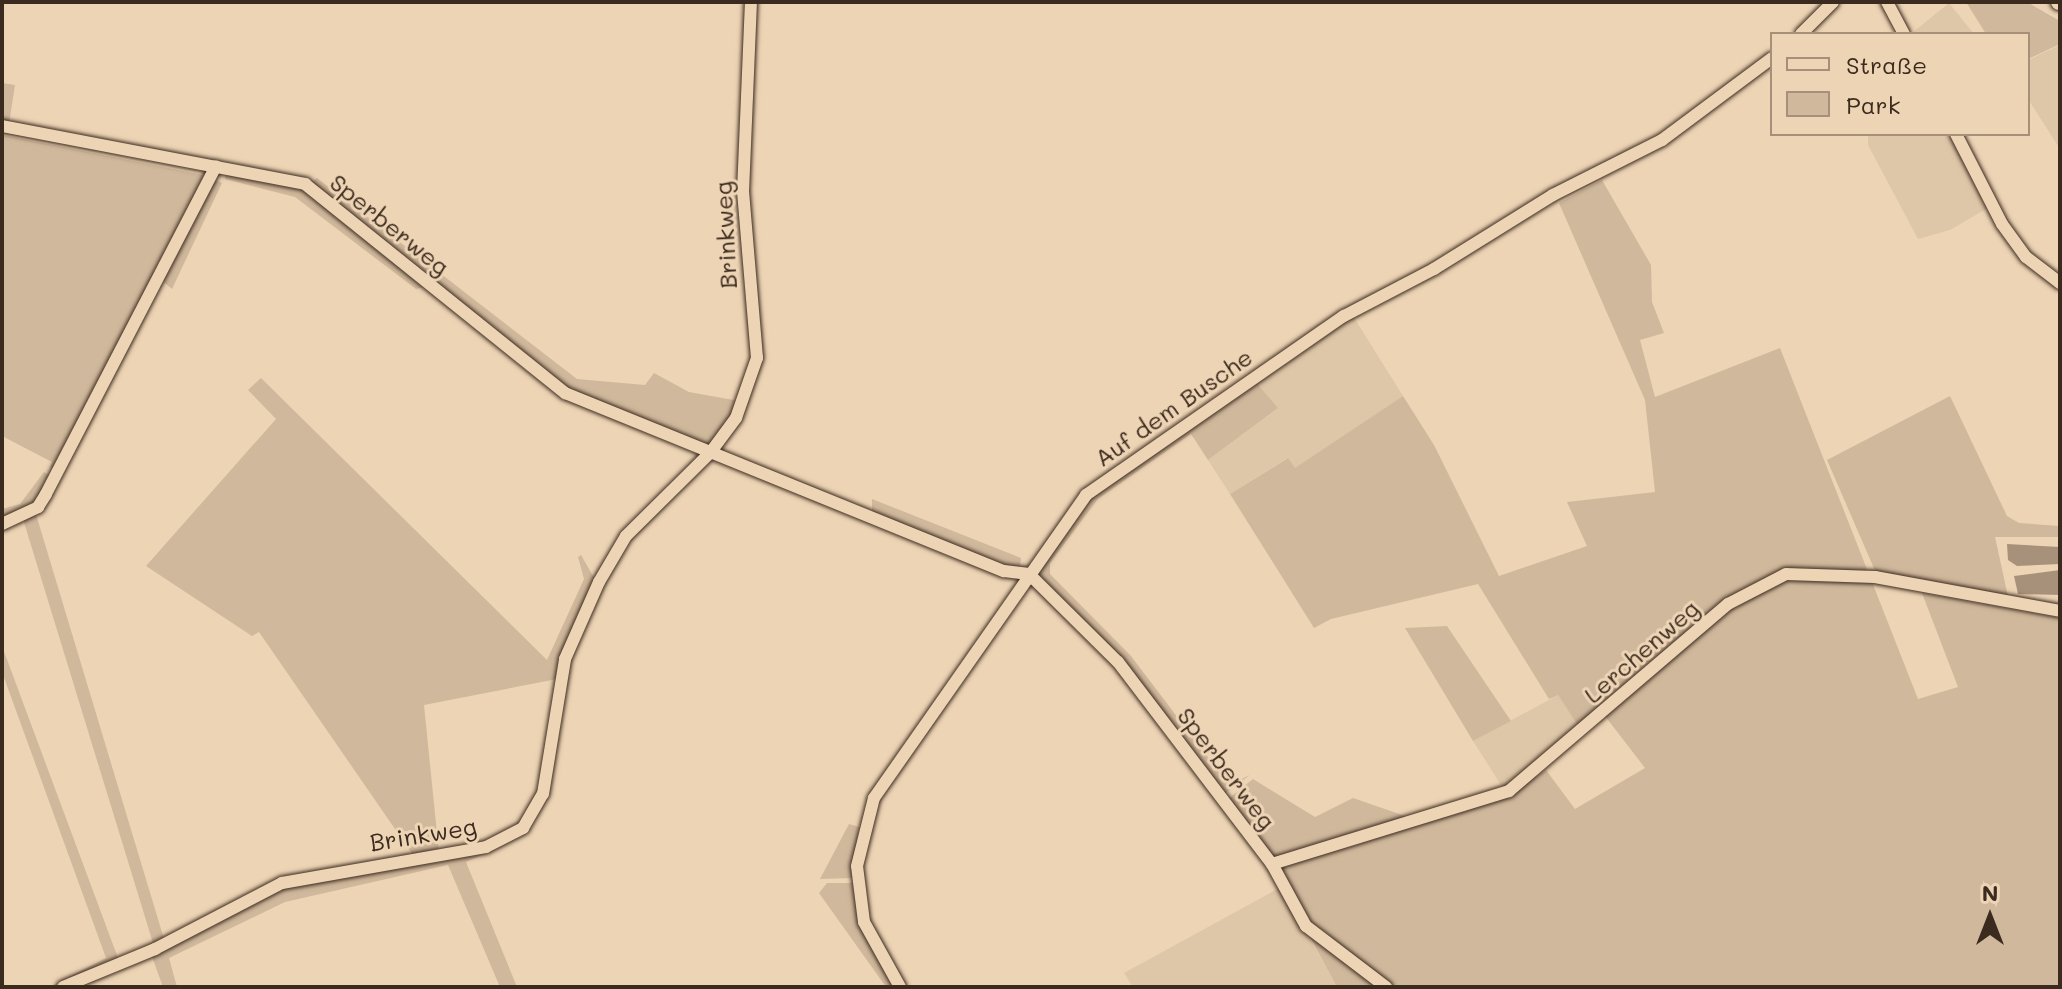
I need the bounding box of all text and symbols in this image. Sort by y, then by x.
legend [1770,32,2030,136]
text: Straße [1846,49,1927,80]
text: Park [1846,89,1900,120]
street label: Sperberweg [325,167,455,281]
street label: Brinkweg [708,180,742,290]
street label: Auf dem Busche [1089,342,1257,472]
street label: Lerchenweg [1578,593,1704,709]
street label: Sperberweg [1172,702,1282,834]
street label: Brinkweg [368,811,478,857]
north arrow [1950,877,2030,957]
text: N [1982,878,1998,907]

